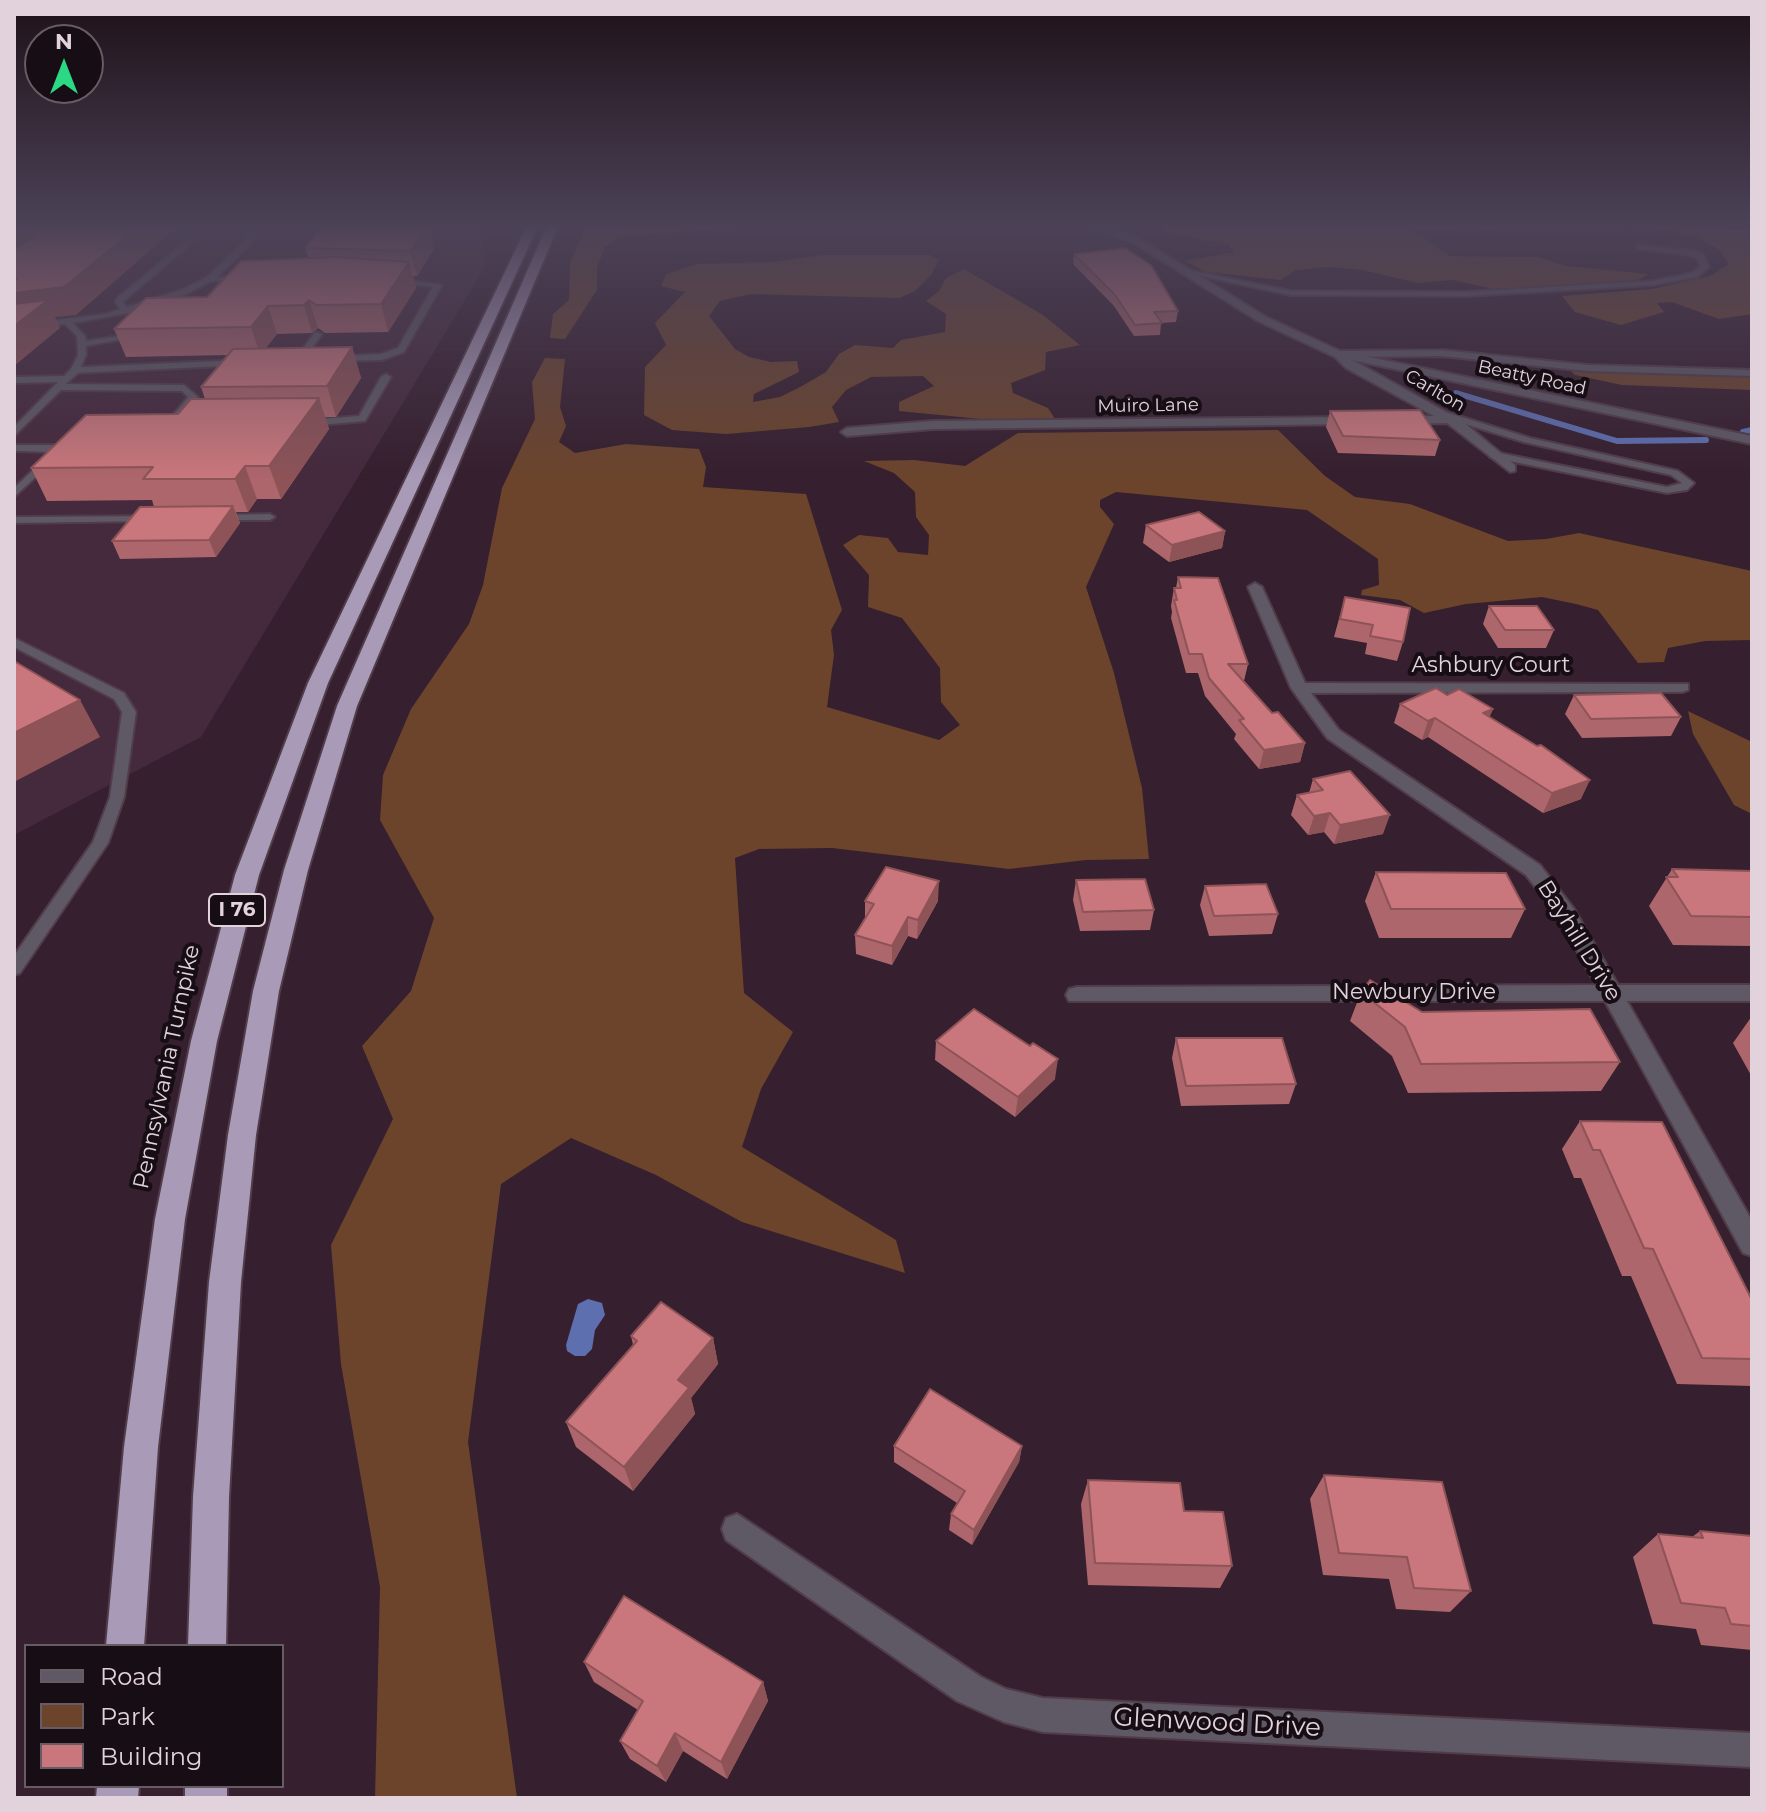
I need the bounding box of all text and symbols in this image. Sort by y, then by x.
north arrow [24,24,104,104]
text: N [55,28,73,55]
street label: Beatty Road [1476,356,1588,400]
street label: Carlton [1401,365,1469,417]
street label: Muiro Lane [1097,394,1199,418]
street label: Ashbury Court [1411,653,1571,679]
street label: Bayhill Drive [1531,876,1627,1006]
road number: I 76 [209,894,265,926]
street label: Pennsylvania Turnpike [128,943,206,1191]
street label: Newbury Drive [1332,980,1496,1006]
legend [24,1644,284,1788]
text: Road [100,1662,163,1691]
text: Park [100,1702,155,1731]
street label: Glenwood Drive [1112,1702,1322,1744]
text: Building [100,1742,203,1771]

